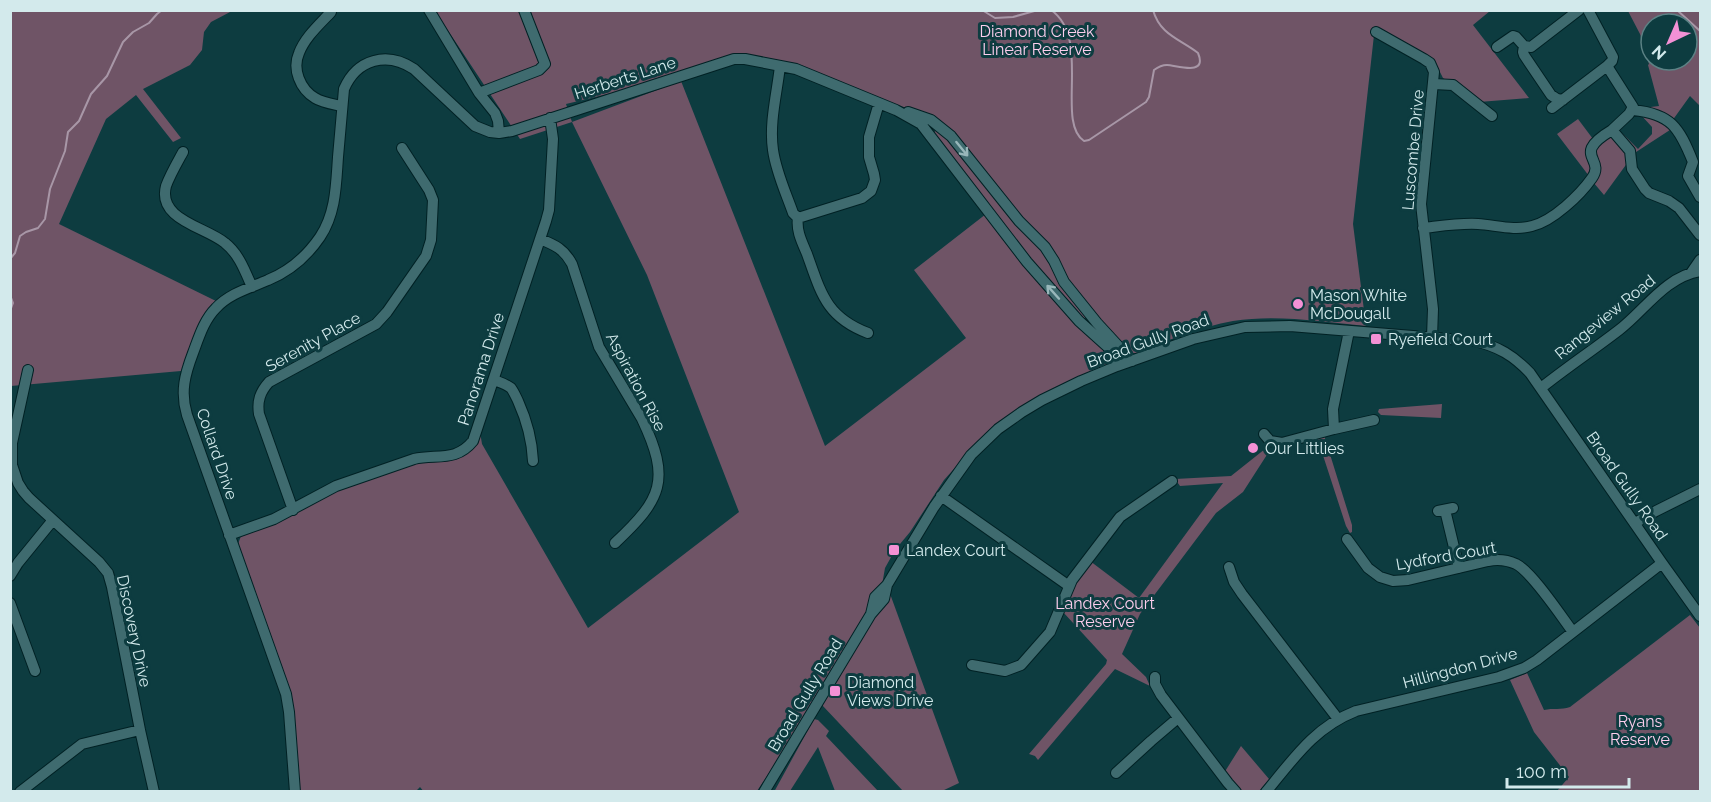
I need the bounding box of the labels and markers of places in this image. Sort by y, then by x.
place label: Mason White McDougall [1310,286,1407,323]
marker: Mason White McDougall [1291,297,1305,311]
place label: Ryefield Court [1388,330,1494,349]
marker: Ryefield Court [1369,332,1383,346]
place label: Our Littlies [1265,439,1345,458]
marker: Our Littlies [1246,441,1260,455]
place label: Landex Court [906,541,1006,560]
marker: Landex Court [887,543,901,557]
place label: Diamond Views Drive [847,673,933,710]
marker: Diamond Views Drive [828,684,842,698]

